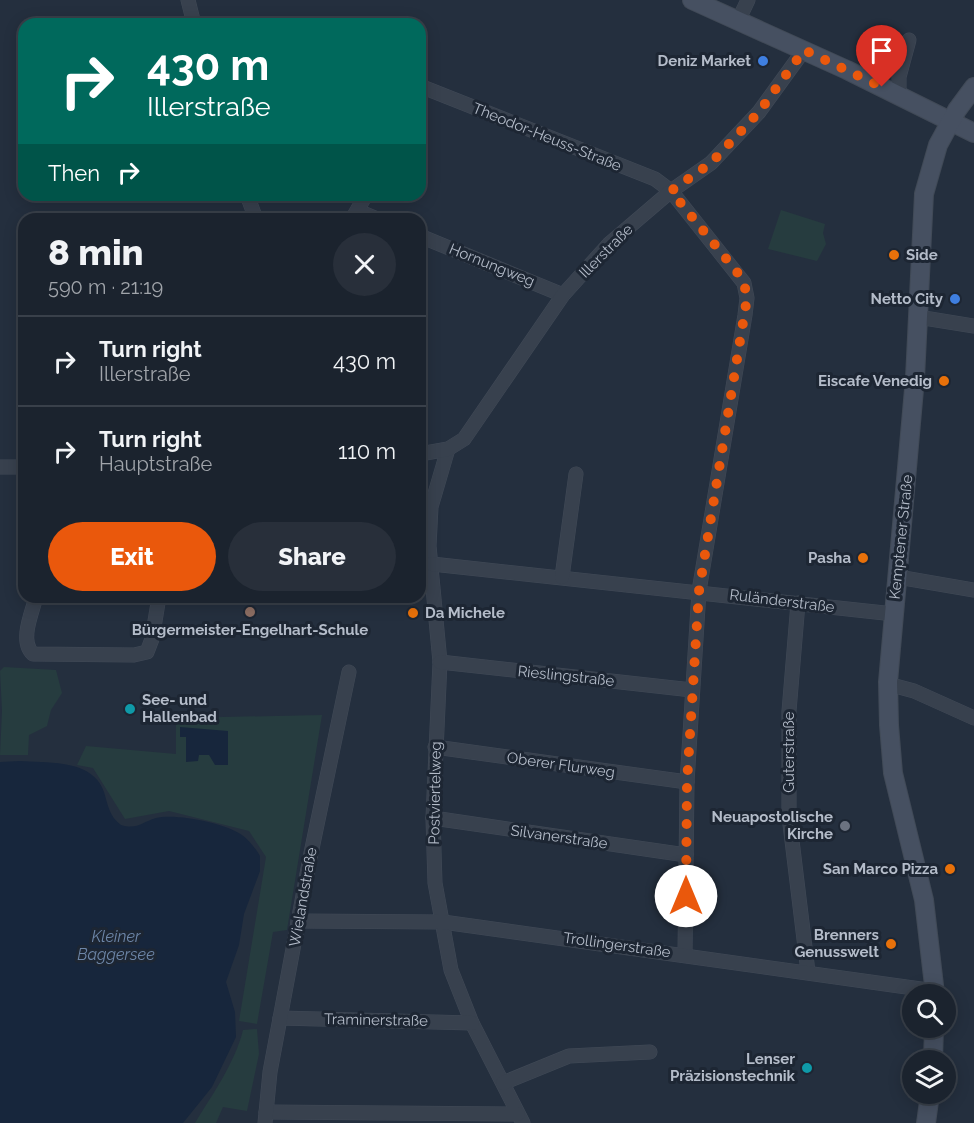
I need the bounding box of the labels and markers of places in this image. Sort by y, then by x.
pin [856,25,907,87]
place label: Deniz Market [657,52,751,70]
marker: Deniz Market [756,54,770,68]
place label: Side [906,246,938,264]
marker: Side [887,248,901,262]
place label: Netto City [871,290,944,308]
marker: Netto City [948,292,962,306]
place label: Eiscafe Venedig [818,372,932,390]
marker: Eiscafe Venedig [937,374,951,388]
place label: Pasha [808,549,851,567]
marker: Pasha [856,551,870,565]
place label: Da Michele [425,604,505,622]
marker: Bürgermeister-Engelhart-Schule [243,605,257,619]
marker: Da Michele [406,606,420,620]
place label: Bürgermeister-Engelhart-Schule [132,621,368,639]
place label: See- und Hallenbad [142,691,217,726]
marker: See- und Hallenbad [123,702,137,716]
place label: Neuapostolische Kirche [712,808,833,843]
marker: Neuapostolische Kirche [838,819,852,833]
place label: San Marco Pizza [823,860,938,878]
marker: San Marco Pizza [943,862,957,876]
place label: Brenners Genusswelt [794,926,879,961]
marker: Brenners Genusswelt [884,937,898,951]
place label: Lenser Präzisionstechnik [670,1050,796,1085]
marker: Lenser Präzisionstechnik [800,1061,814,1075]

